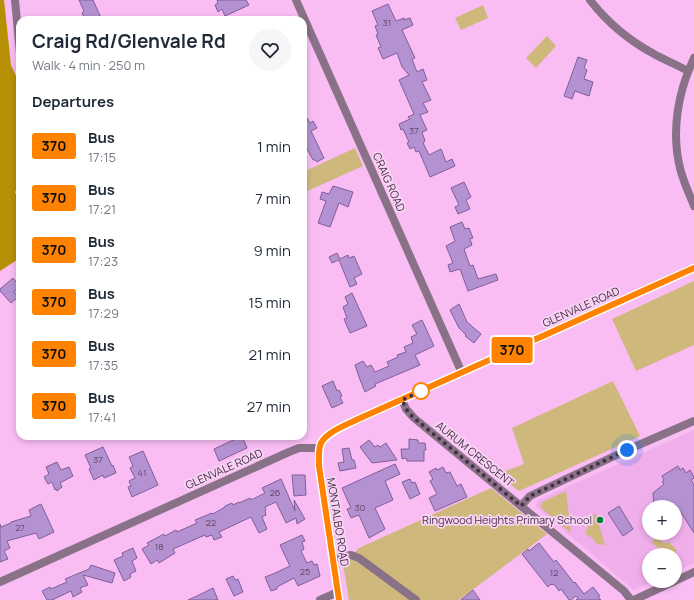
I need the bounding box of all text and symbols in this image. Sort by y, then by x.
house number: 31 [383,16,391,29]
text: Craig Rd/Glenvale Rd [32,28,226,54]
button: heart [249,29,291,71]
text: Walk · 4 min · 250 m [32,56,145,74]
text: Departures [32,91,114,112]
house number: 37 [409,124,419,137]
text: Bus [88,127,115,148]
text: 370 [42,136,66,155]
text: 1 min [257,136,291,157]
text: 17:15 [88,148,116,166]
street label: CRAIG ROAD [370,150,409,214]
text: Bus [88,179,115,200]
text: 370 [42,188,66,207]
text: 7 min [255,188,291,209]
text: 17:21 [88,200,116,218]
text: Bus [88,231,115,252]
text: 370 [42,240,66,259]
text: 9 min [254,240,291,261]
text: 17:23 [88,252,118,270]
text: Bus [88,283,115,304]
street label: GLENVALE ROAD [540,283,622,330]
text: 370 [42,292,66,311]
text: 15 min [248,292,291,313]
text: 17:29 [88,304,119,322]
text: Bus [88,335,115,356]
line badge: 370 [489,337,535,363]
text: 370 [500,340,524,359]
text: 370 [42,344,66,363]
text: 21 min [248,344,291,365]
text: 17:35 [88,356,118,374]
unlabelled marker [412,382,430,400]
text: Bus [88,387,115,408]
text: 370 [42,396,66,415]
text: 27 min [247,396,291,417]
text: 17:41 [88,408,116,426]
street label: AURUM CRESCENT [433,417,518,490]
your location [617,440,637,460]
street label: GLENVALE ROAD [183,445,265,492]
house number: 37 [93,453,103,466]
house number: 41 [138,466,146,479]
street label: MONTALBO ROAD [324,477,353,567]
house number: 26 [270,486,281,499]
map controls [642,500,682,588]
button: + [642,500,682,540]
house number: 30 [355,501,365,514]
place label: Ringwood Heights Primary School [422,512,592,527]
marker: Ringwood Heights Primary School [595,515,605,525]
house number: 22 [206,516,216,529]
house number: 27 [15,521,25,534]
house number: 18 [155,540,163,553]
button: − [642,548,682,588]
house number: 25 [300,565,310,578]
house number: 12 [550,566,558,579]

